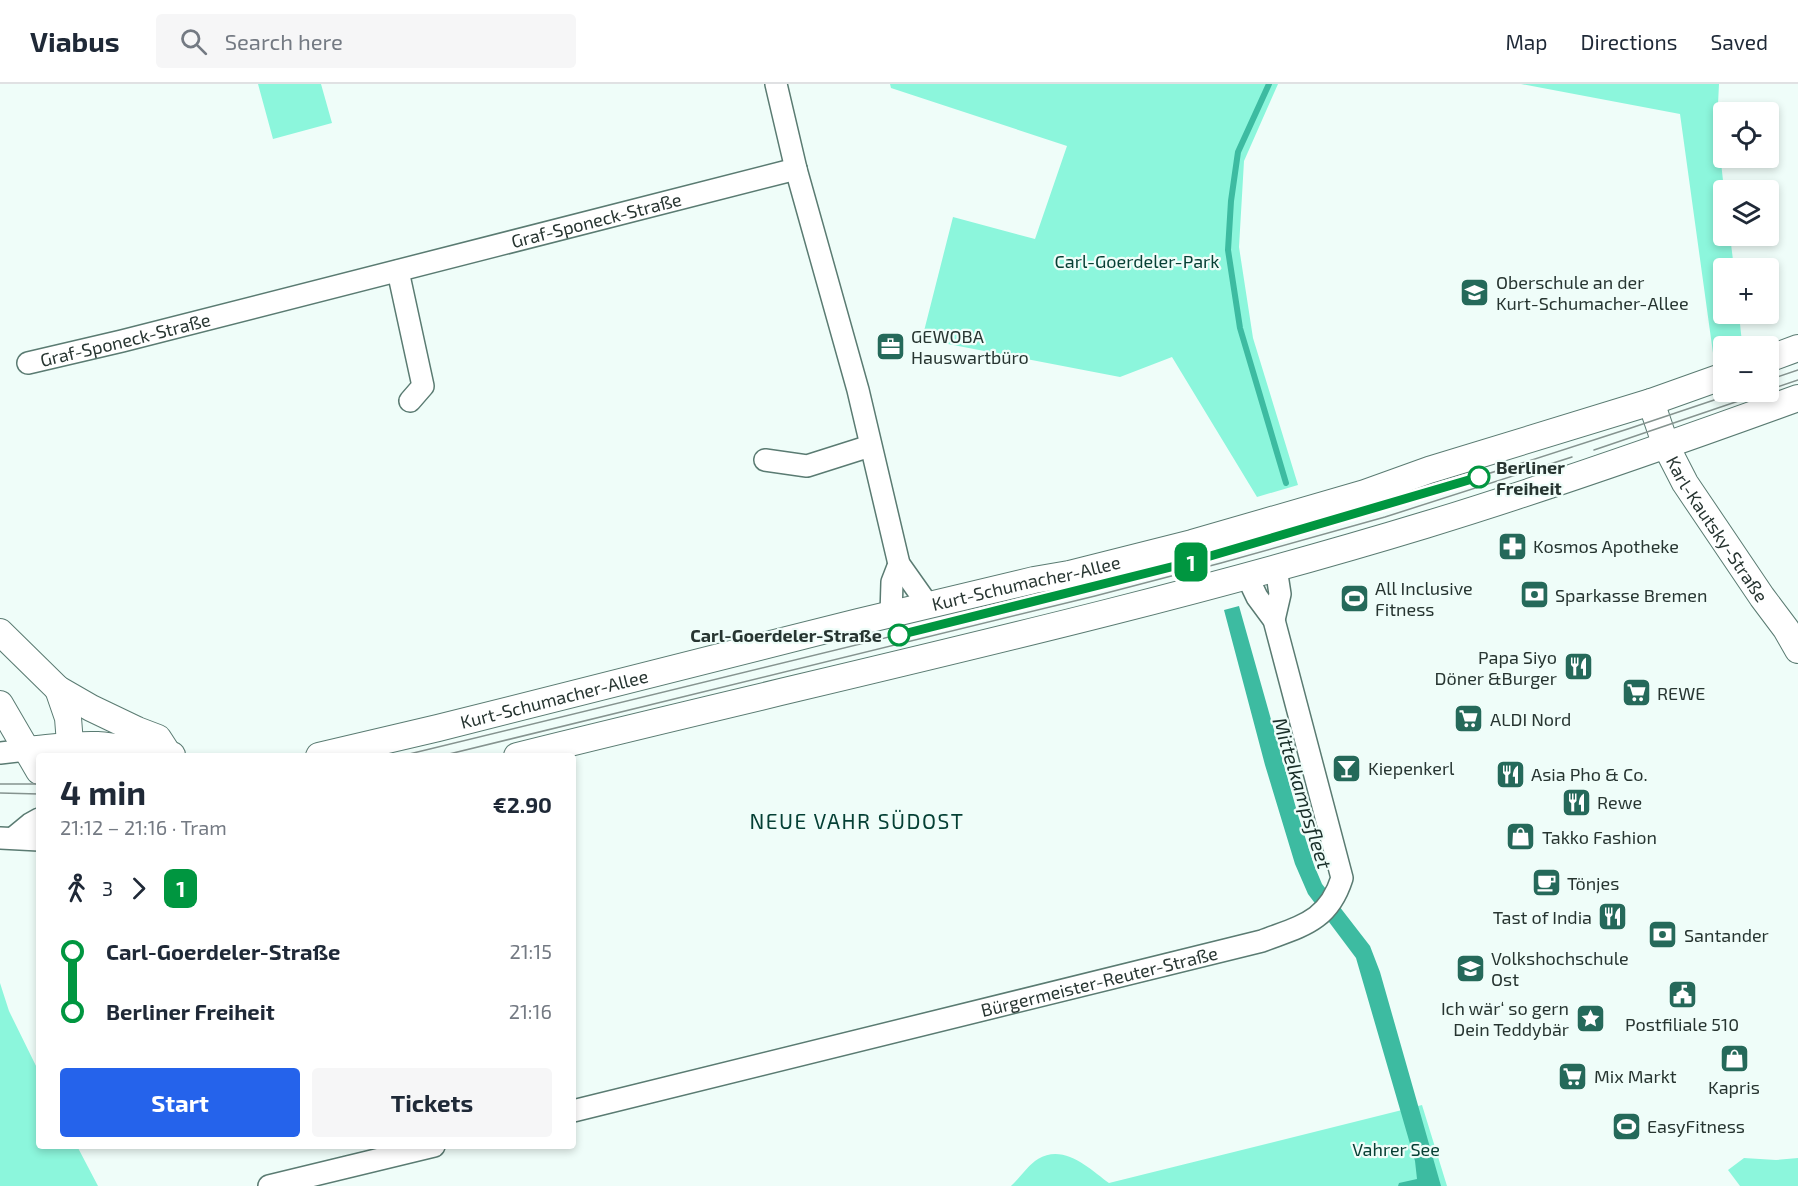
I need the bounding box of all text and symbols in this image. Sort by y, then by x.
search box [156,14,576,68]
text: Viabus [30,24,120,58]
icon: search [177,25,210,58]
text: Search here [225,28,343,54]
text: Map [1505,29,1548,54]
text: Directions [1581,29,1677,54]
text: Saved [1710,29,1768,54]
map controls [1713,102,1779,402]
button: locate [1713,102,1779,168]
button: layers [1713,180,1779,246]
street label: Graf-Sponeck-Straße [509,188,684,252]
park label: Carl-Goerdeler-Park [1055,250,1219,272]
button: + [1713,258,1779,324]
place label: Oberschule an der Kurt-Schumacher-Allee [1496,271,1689,314]
school or university icon: Oberschule an der Kurt-Schumacher-Allee [1459,276,1491,308]
street label: Graf-Sponeck-Straße [38,308,213,371]
place label: GEWOBA Hauswartbüro [911,325,1029,368]
office icon: GEWOBA Hauswartbüro [874,330,906,362]
button: − [1713,336,1779,402]
street label: Karl-Kautsky-Straße [1662,452,1773,606]
place label: Berliner Freiheit [1496,456,1565,499]
marker: Berliner Freiheit [1468,466,1490,488]
pharmacy icon: Kosmos Apotheke [1496,530,1528,562]
place label: Kosmos Apotheke [1533,535,1679,557]
line badge: 1 [1172,542,1210,582]
street label: Kurt-Schumacher-Allee [930,550,1123,615]
text: 1 [1186,550,1196,575]
place label: All Inclusive Fitness [1375,577,1473,620]
bank icon: Sparkasse Bremen [1518,579,1550,611]
sports icon: All Inclusive Fitness [1338,582,1370,614]
place label: Sparkasse Bremen [1555,584,1707,606]
place label: Carl-Goerdeler-Straße [690,624,882,646]
marker: Carl-Goerdeler-Straße [888,624,910,646]
place label: Papa Siyo Döner &Burger [1435,646,1557,689]
restaurant icon: Papa Siyo Döner &Burger [1562,651,1594,683]
street label: Kurt-Schumacher-Allee [458,664,650,733]
supermarket icon: REWE [1620,677,1652,709]
place label: REWE [1657,682,1705,704]
supermarket icon: ALDI Nord [1453,703,1485,735]
place label: ALDI Nord [1490,708,1571,730]
water label: Mittelkampsfleet [1269,714,1338,872]
bar icon: Kiepenkerl [1331,752,1363,784]
place label: Kiepenkerl [1368,757,1455,779]
restaurant icon: Asia Pho & Co. [1494,758,1526,790]
place label: Asia Pho & Co. [1531,763,1648,785]
text: 4 min [60,772,146,812]
restaurant icon: Rewe [1560,786,1592,818]
text: €2.90 [493,791,552,817]
place label: Rewe [1597,791,1642,813]
district label: NEUE VAHR SÜDOST [749,808,965,833]
text: 21:12 – 21:16 · Tram [60,815,227,839]
shop icon: Takko Fashion [1505,821,1537,853]
place label: Takko Fashion [1542,826,1657,848]
cafe icon: Tönjes [1530,867,1562,899]
icon: walk [60,872,93,905]
icon: forward [122,872,155,905]
place label: Tönjes [1567,872,1619,894]
text: 3 [102,876,113,900]
text: 1 [176,876,185,901]
restaurant icon: Tast of India [1597,901,1629,933]
place label: Tast of India [1493,906,1592,928]
bank icon: Santander [1647,919,1679,951]
place label: Santander [1684,924,1769,946]
text: Carl-Goerdeler-Straße [106,938,341,964]
text: 21:15 [509,939,552,963]
street label: Bürgermeister-Reuter-Straße [979,941,1220,1021]
place label: Volkshochschule Ost [1491,947,1629,990]
school or university icon: Volkshochschule Ost [1454,952,1486,984]
public building icon: Postfiliale 510 [1666,979,1698,1011]
place label: Ich wär‘ so gern Dein Teddybär [1441,997,1569,1040]
text: Berliner Freiheit [106,998,275,1024]
text: 21:16 [509,999,552,1023]
place icon: Ich wär‘ so gern Dein Teddybär [1574,1002,1606,1034]
place label: Postfiliale 510 [1625,1013,1739,1035]
shop icon: Kapris [1718,1042,1750,1074]
supermarket icon: Mix Markt [1557,1060,1589,1092]
place label: Mix Markt [1594,1065,1677,1087]
button: Start [60,1068,300,1137]
button: Tickets [312,1068,552,1137]
place label: Kapris [1708,1076,1760,1098]
sports icon: EasyFitness [1610,1110,1642,1142]
place label: EasyFitness [1647,1115,1745,1137]
park label: Vahrer See [1352,1138,1440,1160]

